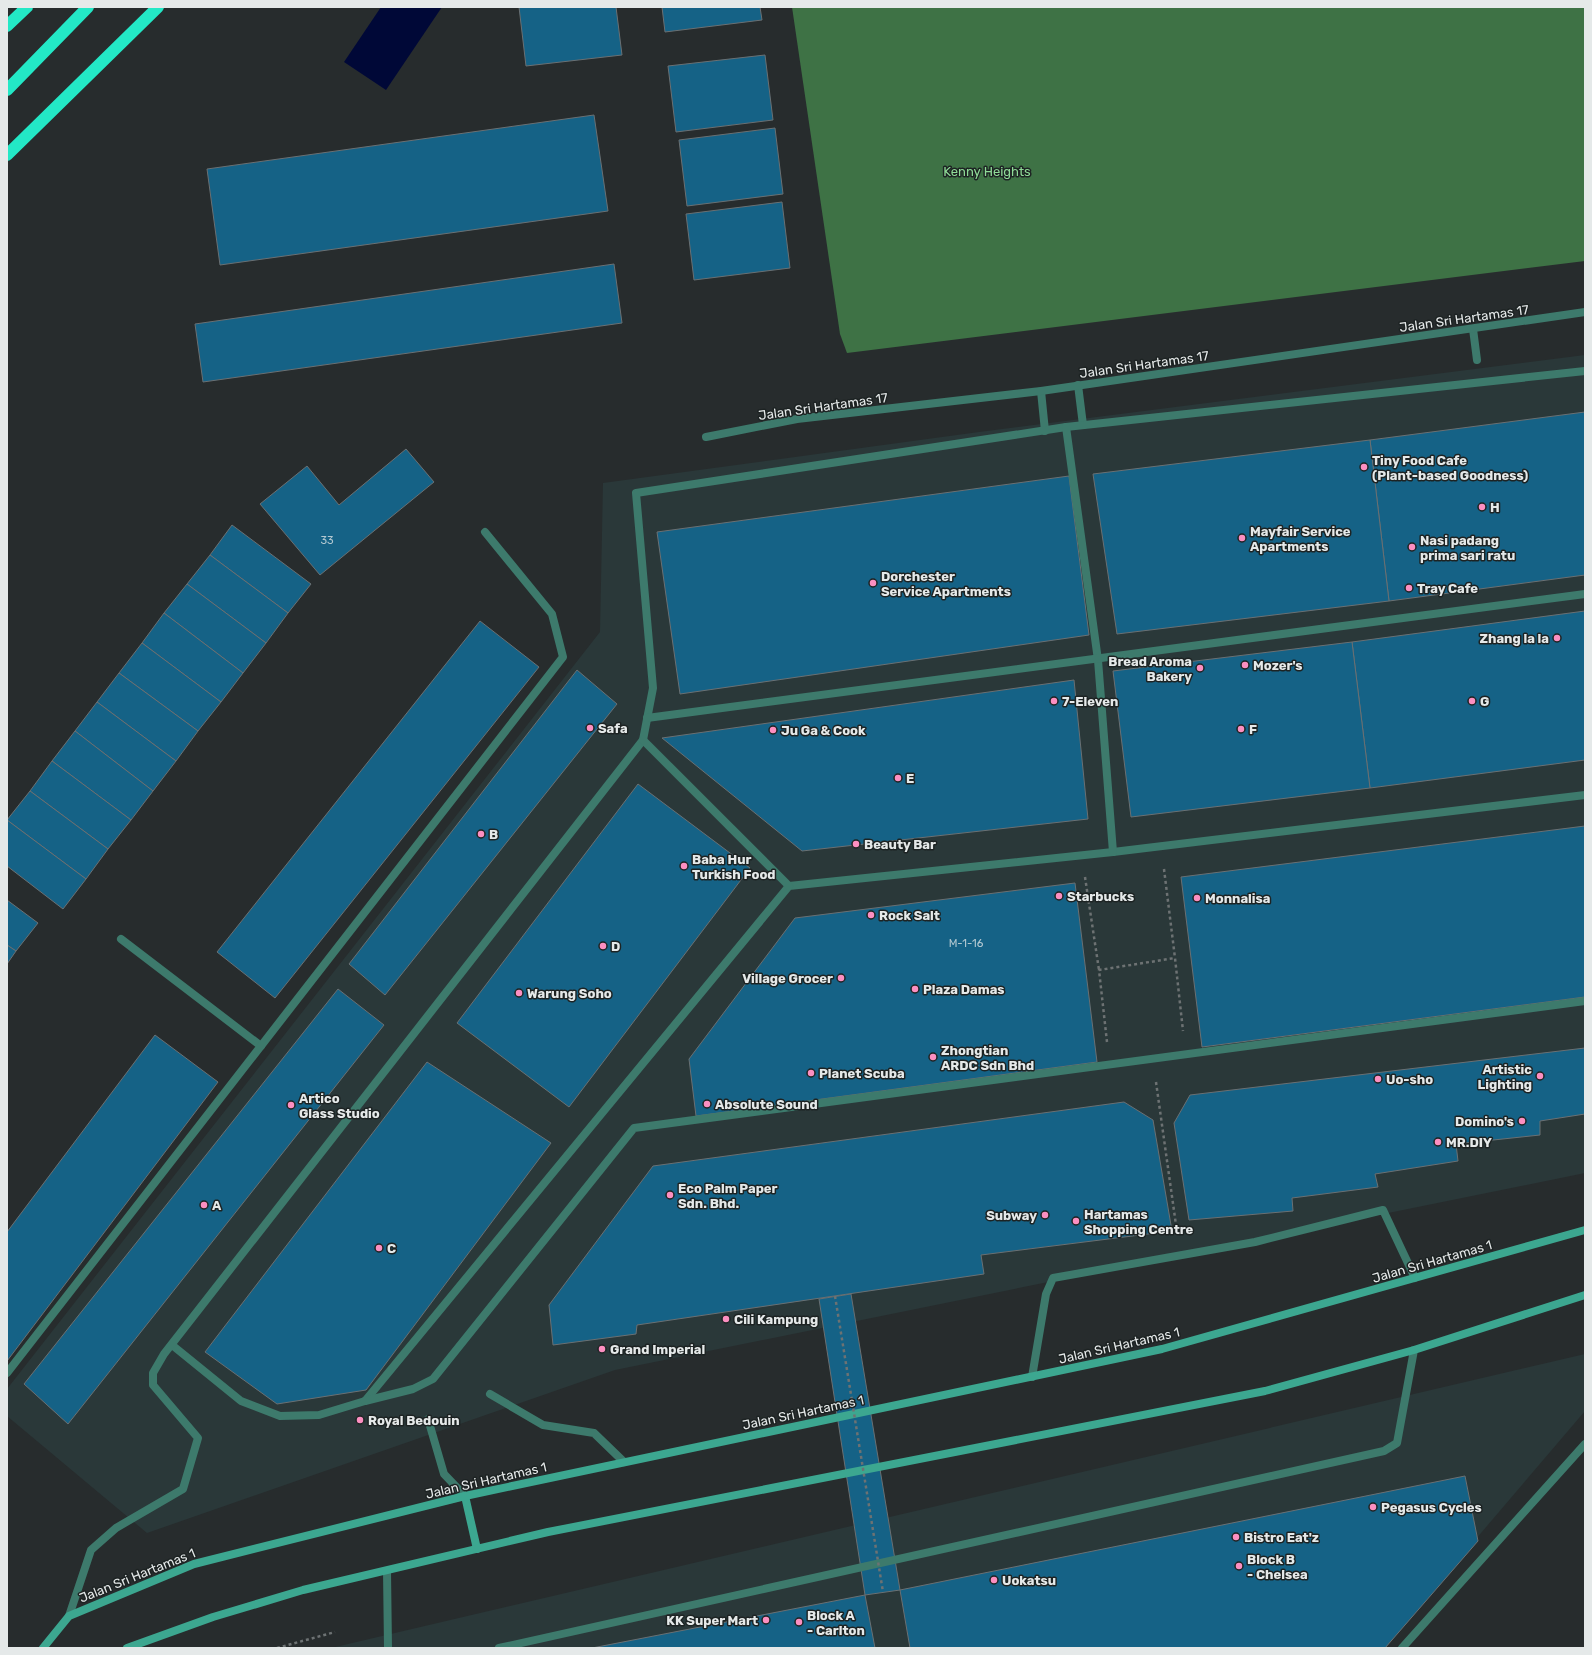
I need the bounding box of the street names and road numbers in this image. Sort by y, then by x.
street label: Jalan Sri Hartamas 17 [1398,302,1530,335]
street label: Jalan Sri Hartamas 17 [1078,348,1210,381]
street label: Jalan Sri Hartamas 17 [757,390,889,423]
street label: Jalan Sri Hartamas 1 [1371,1237,1494,1286]
street label: Jalan Sri Hartamas 1 [1057,1324,1181,1367]
street label: Jalan Sri Hartamas 1 [741,1392,865,1433]
street label: Jalan Sri Hartamas 1 [424,1459,548,1502]
street label: Jalan Sri Hartamas 1 [77,1545,197,1606]

